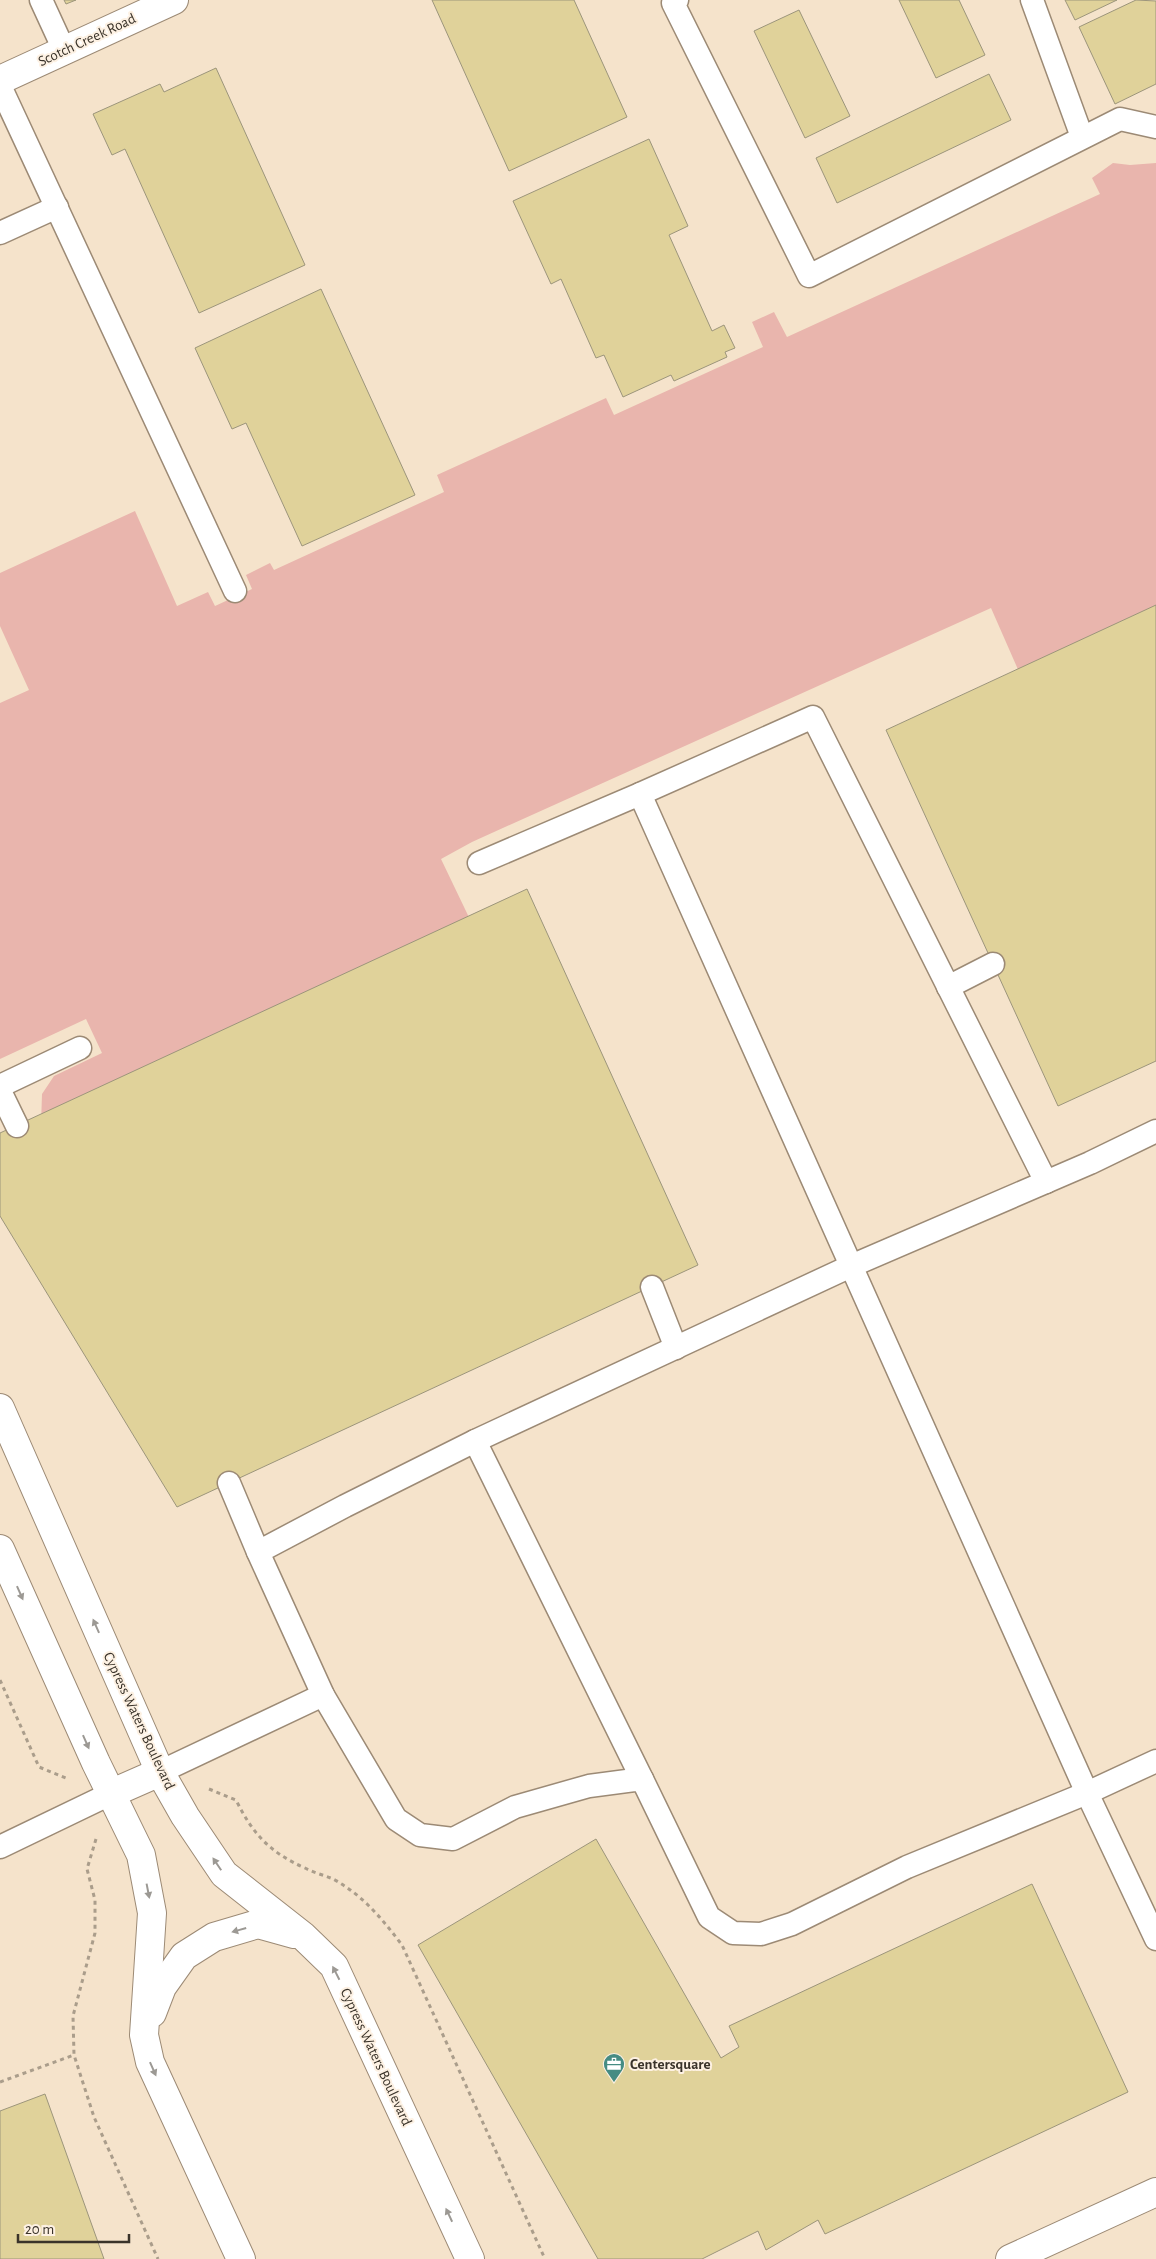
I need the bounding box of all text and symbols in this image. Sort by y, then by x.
street label: Scotch Creek Road [36,11,138,69]
one-way arrow [16,1586,24,1600]
one-way arrow [91,1619,99,1633]
street label: Cypress Waters Boulevard [101,1650,178,1792]
one-way arrow [83,1735,91,1749]
one-way arrow [212,1857,222,1871]
one-way arrow [144,1883,152,1899]
one-way arrow [231,1926,246,1934]
one-way arrow [332,1965,340,1980]
street label: Cypress Waters Boulevard [338,1986,415,2128]
office icon: Centersquare [602,2052,626,2083]
place label: Centersquare [630,2057,711,2072]
one-way arrow [150,2062,158,2076]
one-way arrow [445,2208,453,2222]
scale bar [18,2212,129,2244]
text: 20 m [25,2222,54,2237]

